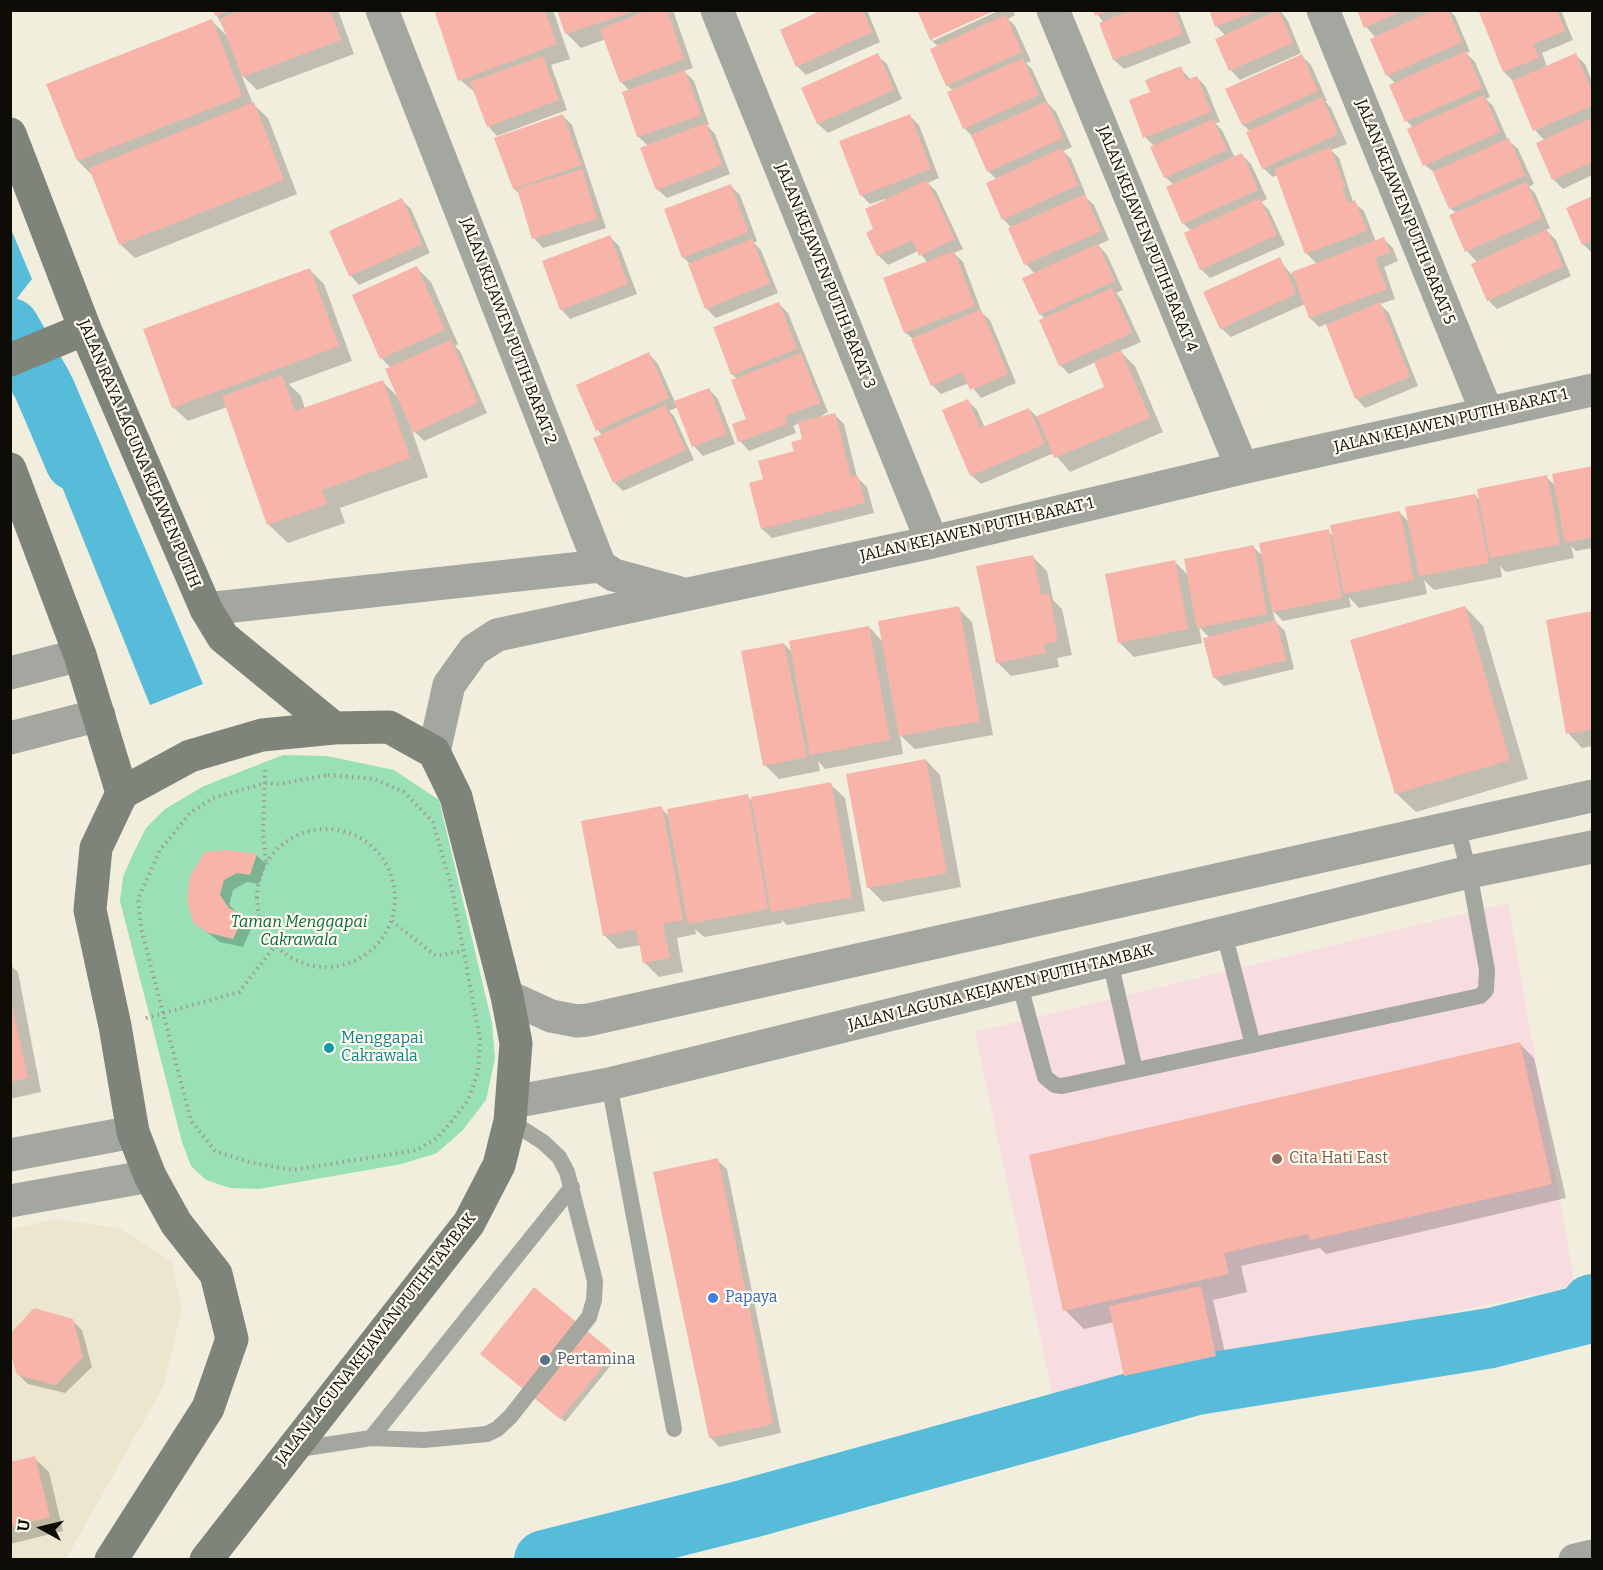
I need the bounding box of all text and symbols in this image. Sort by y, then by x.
street label: JALAN KEJAWEN PUTIH BARAT 5 [1351,97,1459,327]
street label: JALAN KEJAWEN PUTIH BARAT 4 [1093,123,1201,355]
street label: JALAN KEJAWEN PUTIH BARAT 3 [771,160,879,392]
street label: JALAN KEJAWEN PUTIH BARAT 2 [456,215,560,447]
street label: JALAN RAYA LAGUNA KEJAWEN PUTIH [74,317,204,591]
street label: JALAN KEJAWEN PUTIH BARAT 1 [1332,385,1570,457]
street label: JALAN KEJAWEN PUTIH BARAT 1 [858,494,1096,566]
park label: Taman Menggapai Cakrawala [231,913,367,951]
street label: JALAN LAGUNA KEJAWEN PUTIH TAMBAK [846,941,1156,1035]
place label: Menggapai Cakrawala [341,1029,423,1067]
marker: Menggapai Cakrawala [322,1041,336,1055]
place label: Cita Hati East [1289,1149,1388,1169]
marker: Cita Hati East [1270,1152,1284,1166]
street label: JALAN LAGUNA KEJAWAN PUTIH TAMBAK [272,1209,480,1469]
place label: Papaya [725,1288,778,1308]
marker: Papaya [706,1291,720,1305]
place label: Pertamina [557,1350,635,1370]
marker: Pertamina [538,1353,552,1367]
north arrow [12,1498,72,1558]
text: U [13,1518,34,1533]

